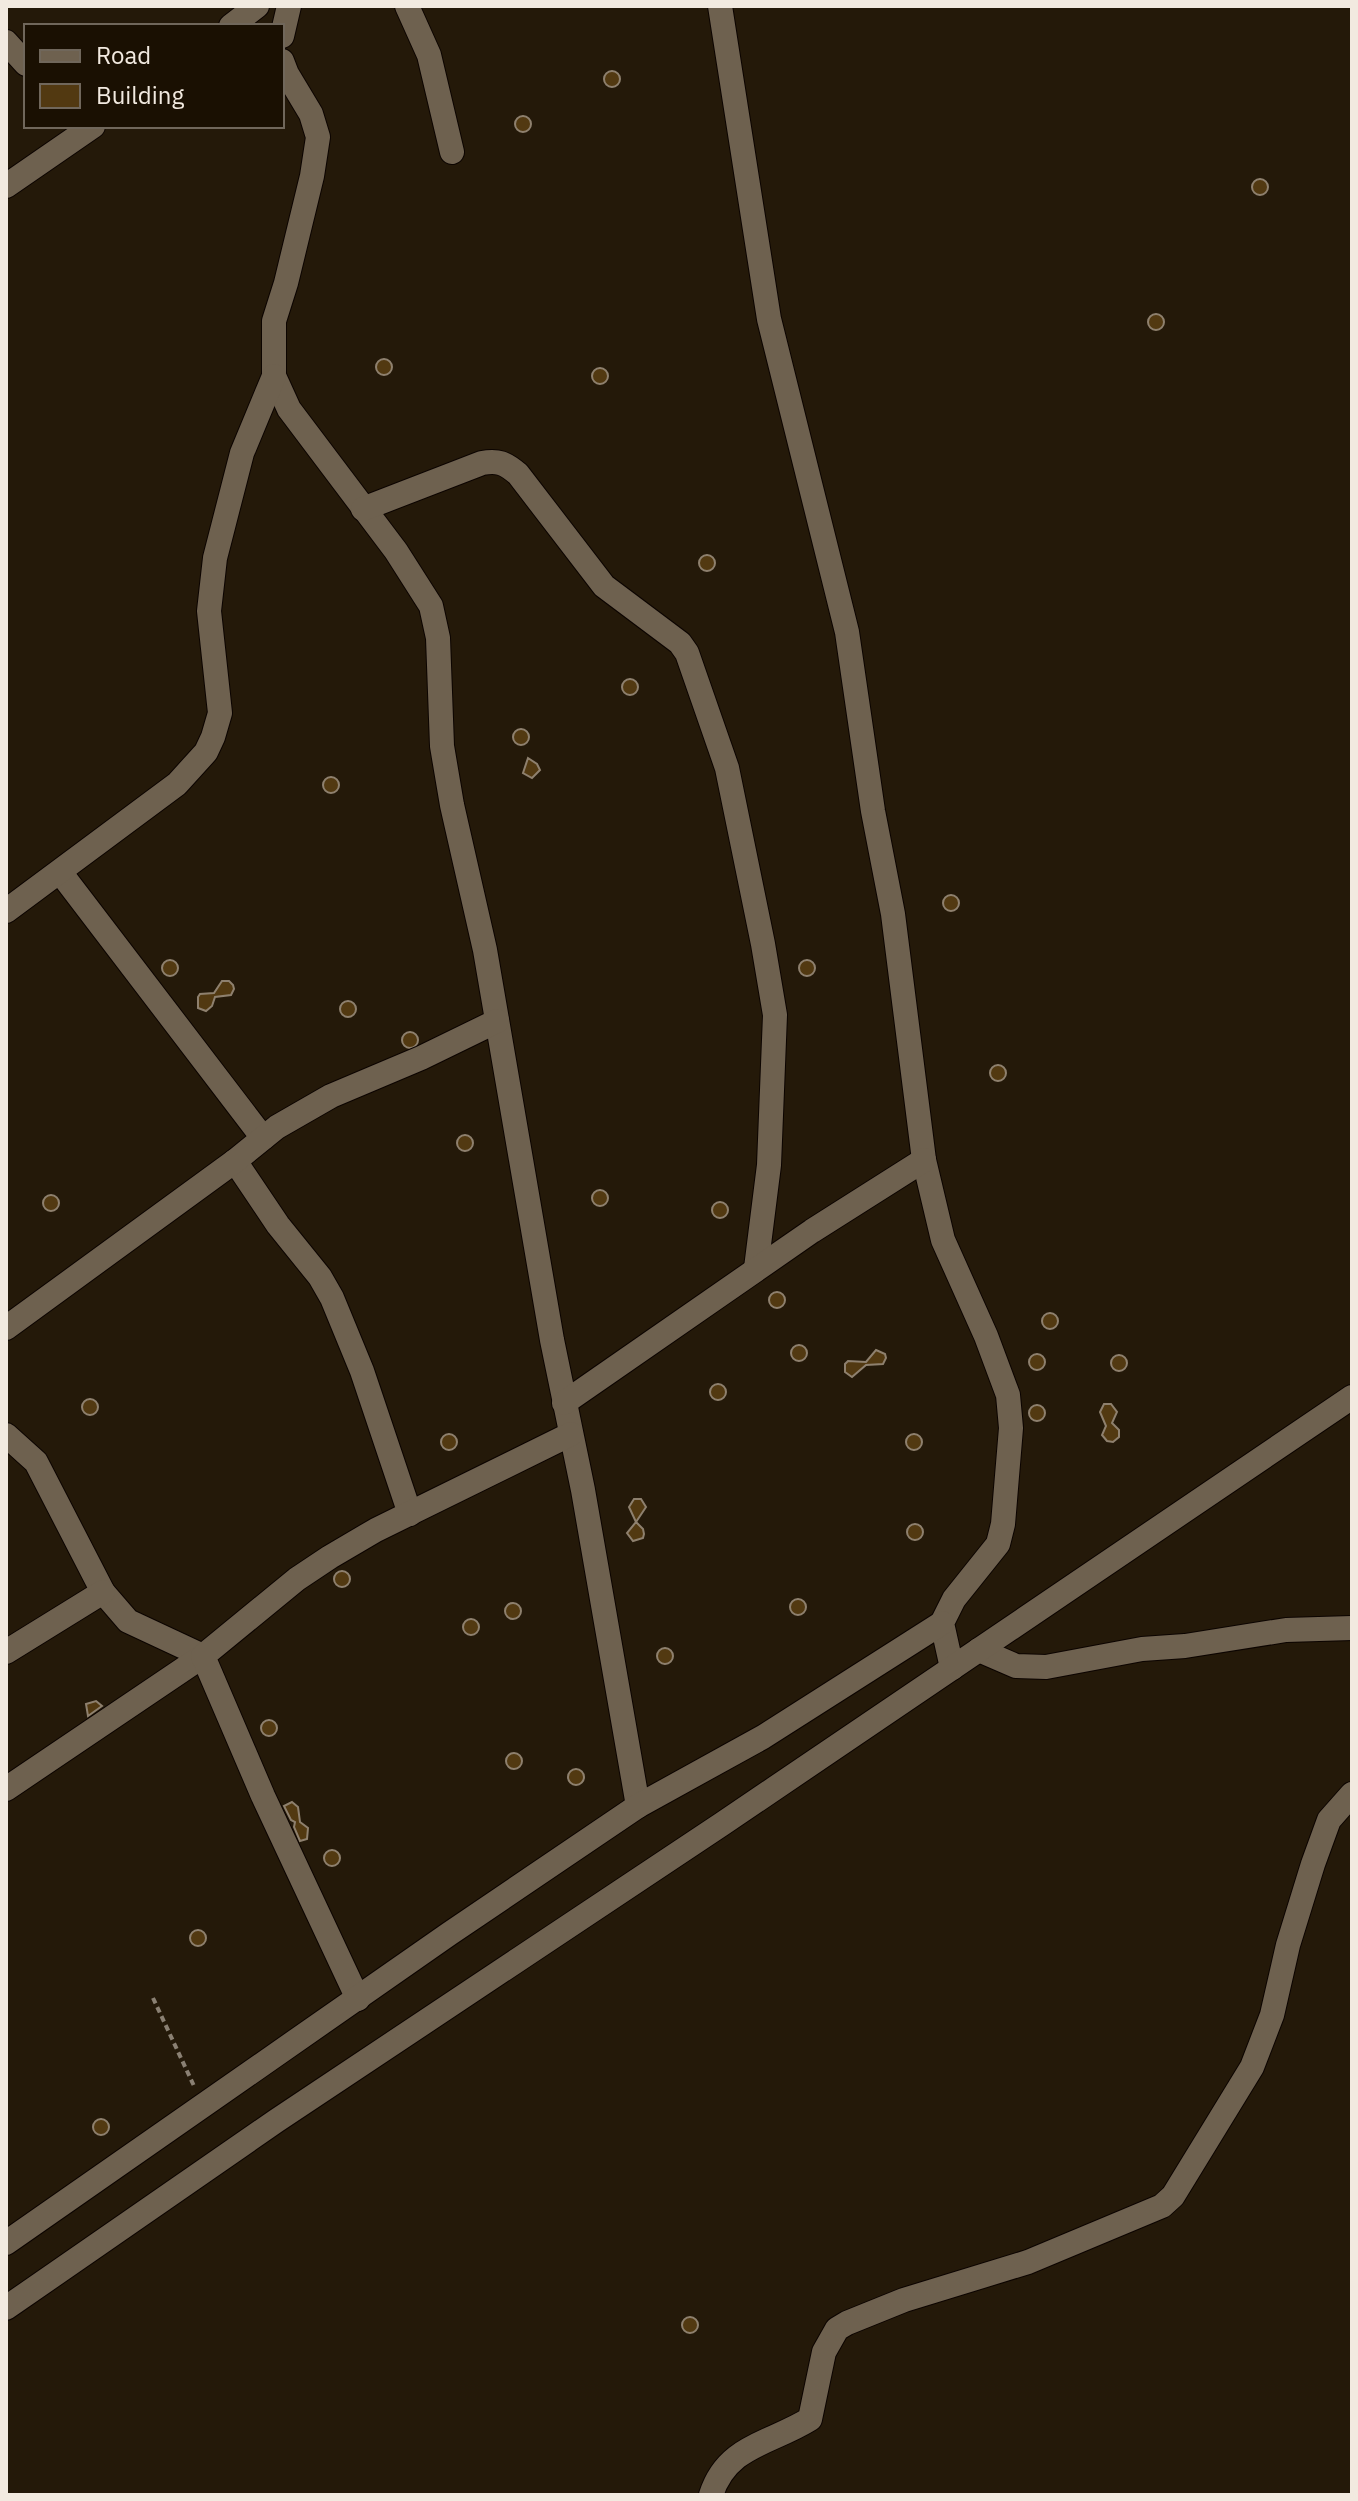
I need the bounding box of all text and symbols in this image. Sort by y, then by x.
legend [24,24,284,128]
text: Road [96,39,151,71]
text: Building [96,79,184,111]

